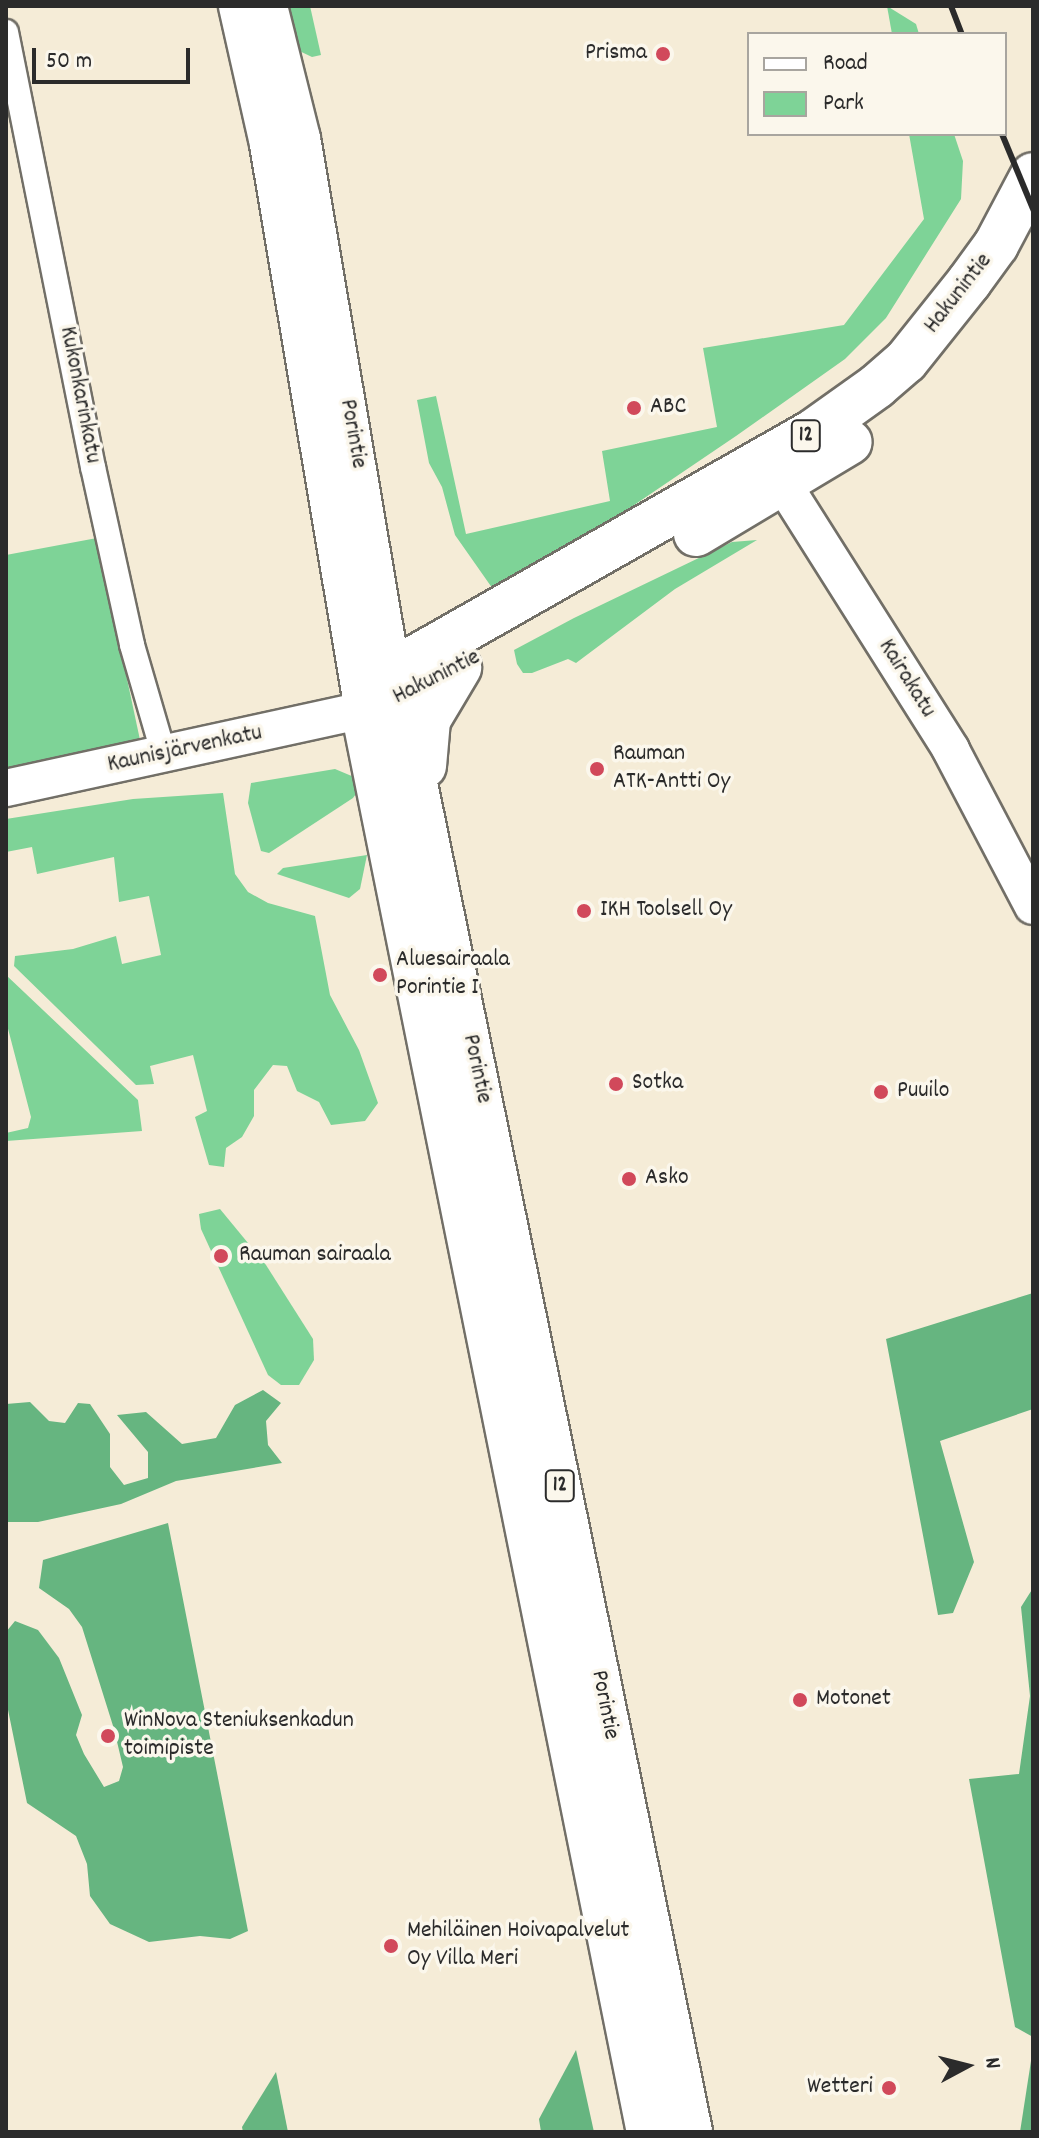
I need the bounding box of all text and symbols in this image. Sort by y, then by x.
scale bar [36,32,194,82]
legend [747,32,1007,136]
place label: Prisma [585,40,647,68]
text: 50 m [46,45,92,79]
marker: Prisma [654,45,672,63]
text: Road [823,47,868,81]
text: Park [823,87,864,121]
street label: Hakunintie [919,248,999,340]
street label: Kukonkarinkatu [52,324,106,466]
place label: ABC [650,394,686,422]
street label: Porintie [332,397,372,471]
marker: ABC [625,399,643,417]
road number: 12 [790,418,822,454]
street label: Kairakatu [871,634,941,724]
street label: Hakunintie [389,644,485,712]
street label: Kaunisjärvenkatu [105,720,265,780]
place label: Rauman ATK-Antti Oy [613,741,730,797]
marker: Rauman ATK-Antti Oy [588,760,606,778]
place label: IKH Toolsell Oy [600,897,732,925]
marker: IKH Toolsell Oy [575,902,593,920]
place label: Aluesairaala Porintie I [396,947,510,1003]
marker: Aluesairaala Porintie I [371,966,389,984]
street label: Porintie [455,1032,497,1106]
place label: Sotka [632,1070,683,1098]
marker: Sotka [607,1075,625,1093]
place label: Puuilo [897,1078,949,1106]
marker: Puuilo [872,1083,890,1101]
place label: Asko [645,1165,689,1193]
marker: Asko [620,1170,638,1188]
place label: Rauman sairaala [239,1242,391,1270]
marker: Rauman sairaala [210,1245,232,1267]
road number: 12 [544,1468,576,1504]
street label: Porintie [583,1668,625,1742]
place label: Motonet [816,1686,891,1714]
marker: Motonet [791,1691,809,1709]
place label: WinNova Steniuksenkadun toimipiste [124,1708,354,1764]
marker: WinNova Steniuksenkadun toimipiste [99,1727,117,1745]
place label: Mehiläinen Hoivapalvelut Oy Villa Meri [407,1918,629,1974]
marker: Mehiläinen Hoivapalvelut Oy Villa Meri [382,1937,400,1955]
north arrow [927,2026,1007,2106]
text: N [975,2056,1007,2070]
place label: Wetteri [807,2074,873,2102]
marker: Wetteri [880,2079,898,2097]

